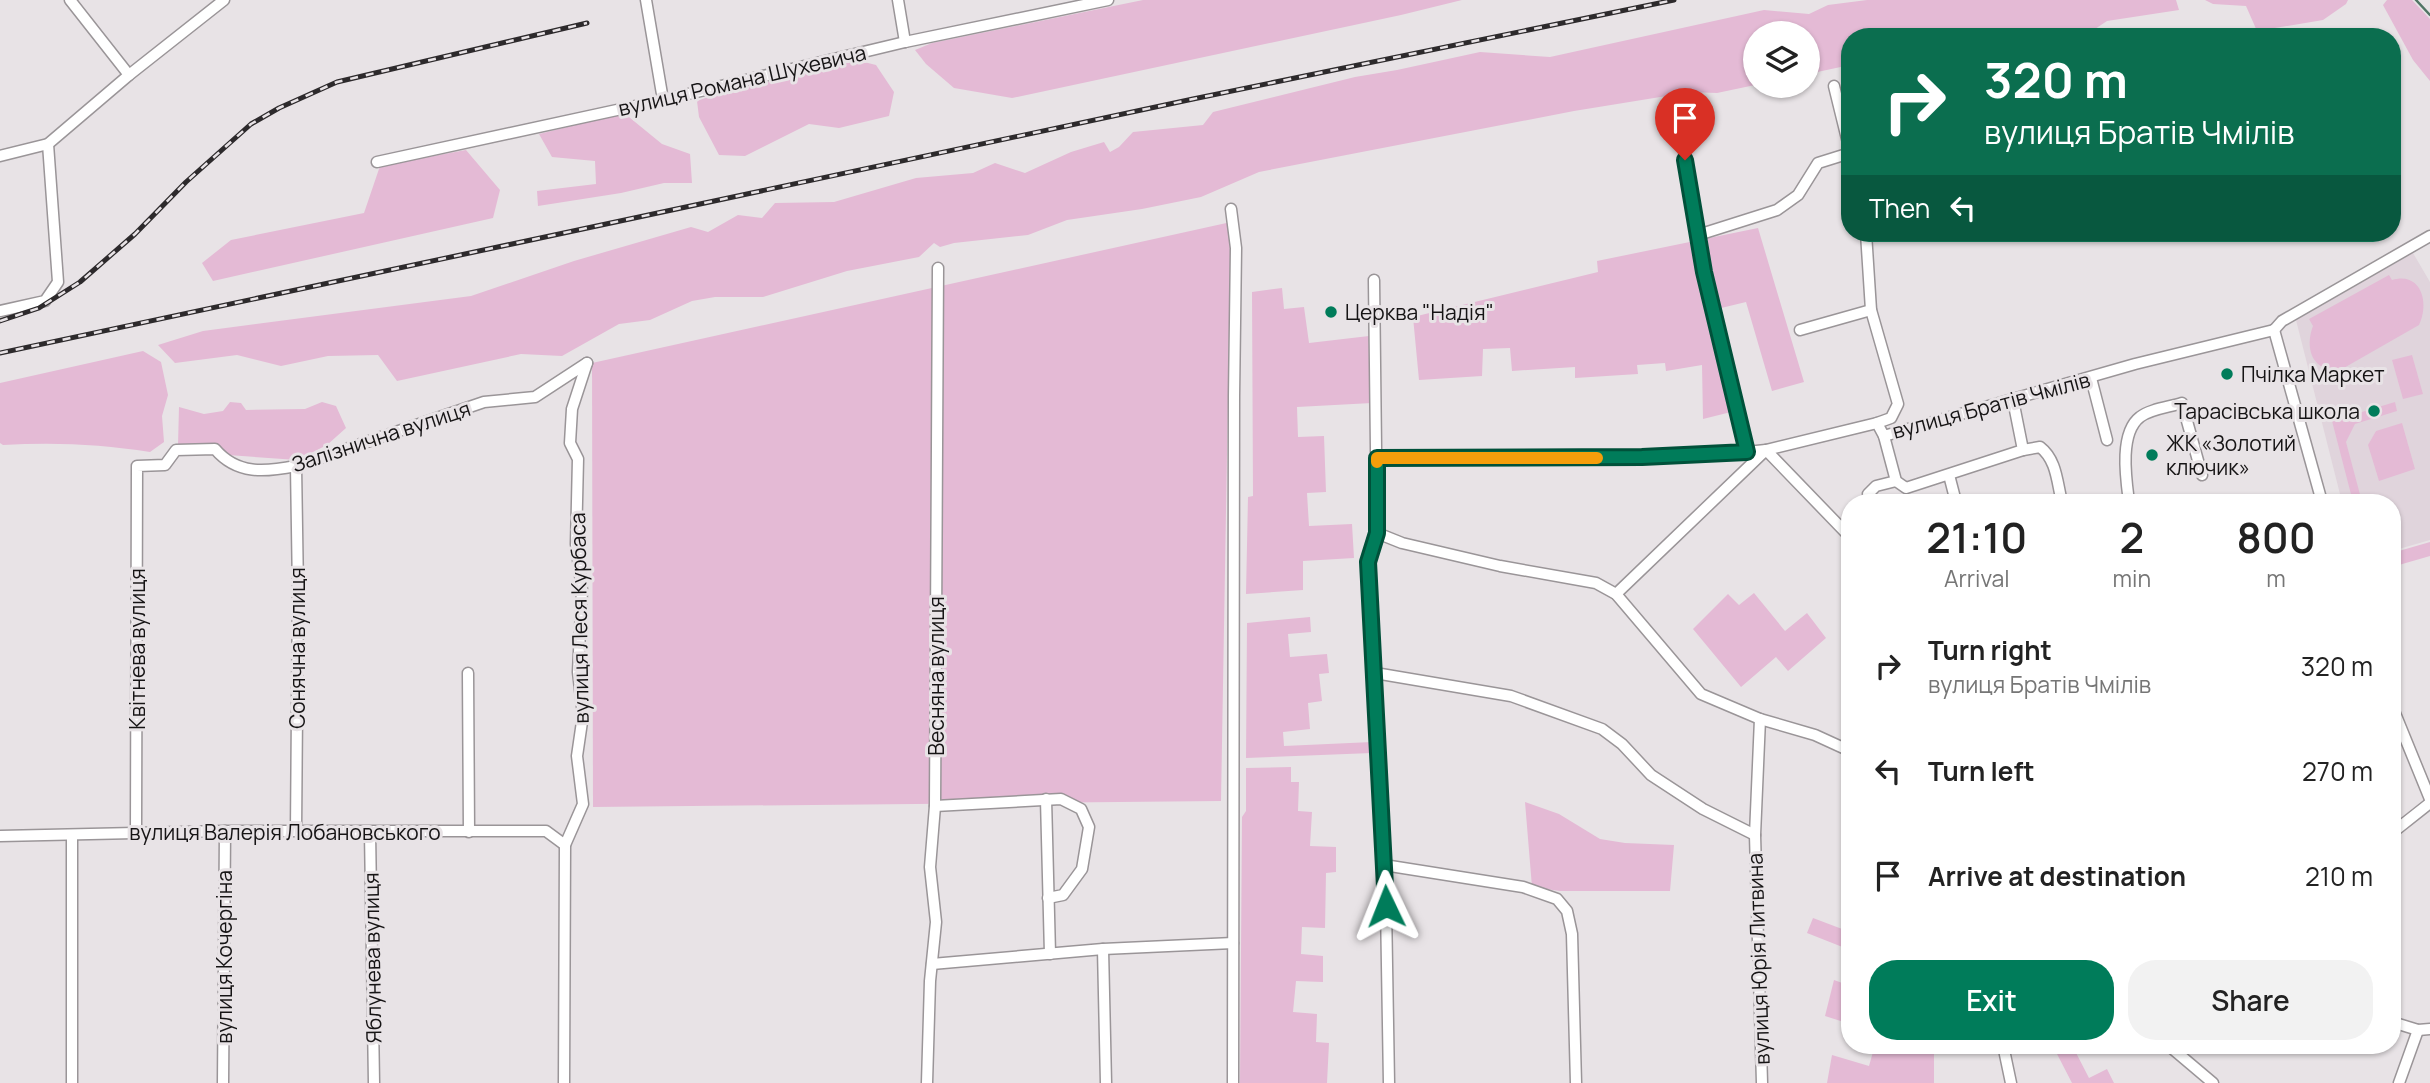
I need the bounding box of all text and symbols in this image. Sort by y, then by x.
map controls [1743,21,1820,98]
button: layers [1743,21,1820,98]
street label: вулиця Романа Шухевича [615,38,869,122]
text: 320 m [1984,46,2128,113]
icon: right [1869,56,1960,147]
pin [1655,88,1715,160]
icon: arrive [1666,99,1704,137]
text: вулиця Братів Чмілів [1984,110,2294,154]
icon: left [1944,189,1982,227]
text: Then [1869,190,1930,226]
place label: Церква "Надія" [1345,298,1494,326]
marker: Церква "Надія" [1323,304,1339,320]
place label: Пчілка Маркет [2241,360,2385,388]
street label: вулиця Братів Чмілів [1889,365,2093,445]
marker: Пчілка Маркет [2219,366,2235,382]
street label: Залізнична вулиця [288,394,474,478]
place label: Тарасівська школа [2174,397,2360,425]
marker: Тарасівська школа [2366,403,2382,419]
place label: ЖК «Золотий ключик» [2166,429,2296,481]
marker: ЖК «Золотий ключик» [2144,447,2160,463]
text: 21:10 [1926,508,2027,566]
text: 2 [2119,508,2144,566]
text: 800 [2236,508,2316,566]
street label: вулиця Леся Курбаса [563,512,595,724]
text: Arrival [1944,562,2010,594]
text: min [2113,562,2151,594]
text: m [2266,562,2286,594]
street label: Сонячна вулиця [283,567,311,729]
street label: Квітнева вулиця [123,568,151,730]
street label: Весняна вулиця [922,596,950,756]
text: Turn right [1928,632,2052,668]
icon: right [1869,647,1907,685]
text: 320 m [2301,648,2373,684]
text: вулиця Братів Чмілів [1928,668,2151,700]
icon: left [1869,752,1907,790]
text: Turn left [1928,753,2035,789]
text: 270 m [2302,753,2373,789]
street label: вулиця Валерія Лобановського [129,818,441,846]
street label: вулиця Юрія Литвина [1740,853,1776,1065]
icon: arrive [1869,857,1907,895]
text: Arrive at destination [1928,858,2186,894]
text: 210 m [2305,858,2373,894]
position arrow [1349,869,1423,943]
street label: вулиця Кочергіна [210,870,238,1044]
street label: Яблунева вулиця [357,872,387,1044]
button: Exit [1869,960,2114,1040]
button: Share [2128,960,2373,1040]

